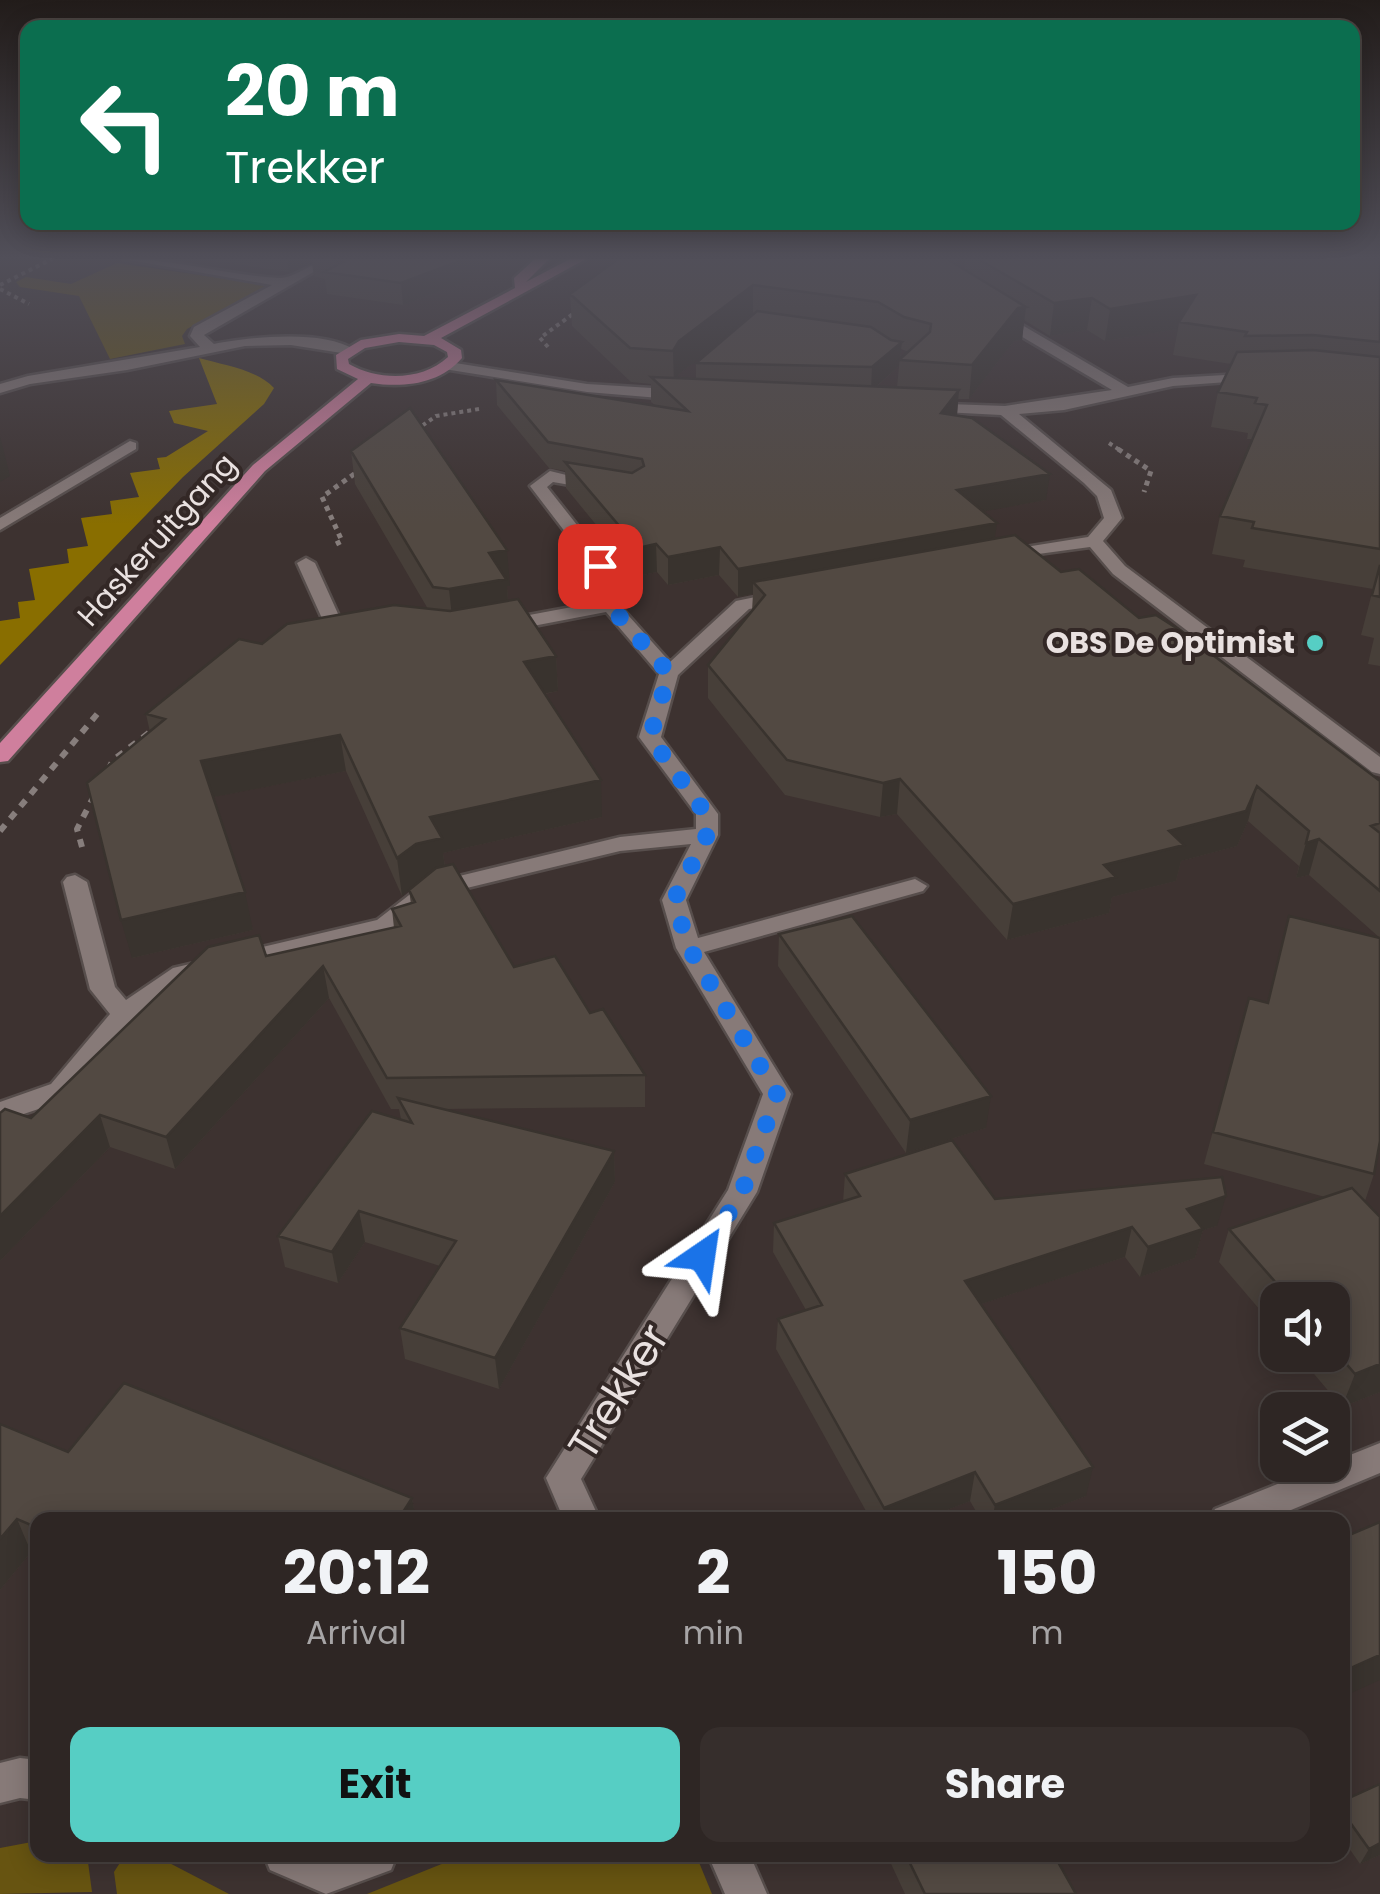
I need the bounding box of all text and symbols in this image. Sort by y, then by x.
text: 20 m [225,42,400,141]
icon: left [60,60,190,190]
text: Trekker [225,136,385,199]
street label: Haskeruitgang [67,444,246,636]
pin [558,524,643,609]
icon: arrive [573,539,628,594]
place label: OBS De Optimist [1046,621,1295,664]
marker: OBS De Optimist [1304,632,1326,654]
position arrow [650,1204,754,1308]
map controls [1260,1282,1350,1482]
button: sound [1260,1282,1350,1372]
street label: Trekker [554,1312,683,1470]
button: layers [1260,1392,1350,1482]
text: 20:12 [283,1531,430,1615]
text: 2 [696,1531,730,1615]
text: 150 [997,1531,1097,1615]
text: Arrival [306,1610,407,1655]
text: min [683,1610,744,1655]
text: m [1030,1610,1063,1655]
button: Exit [70,1727,680,1842]
button: Share [700,1727,1310,1842]

